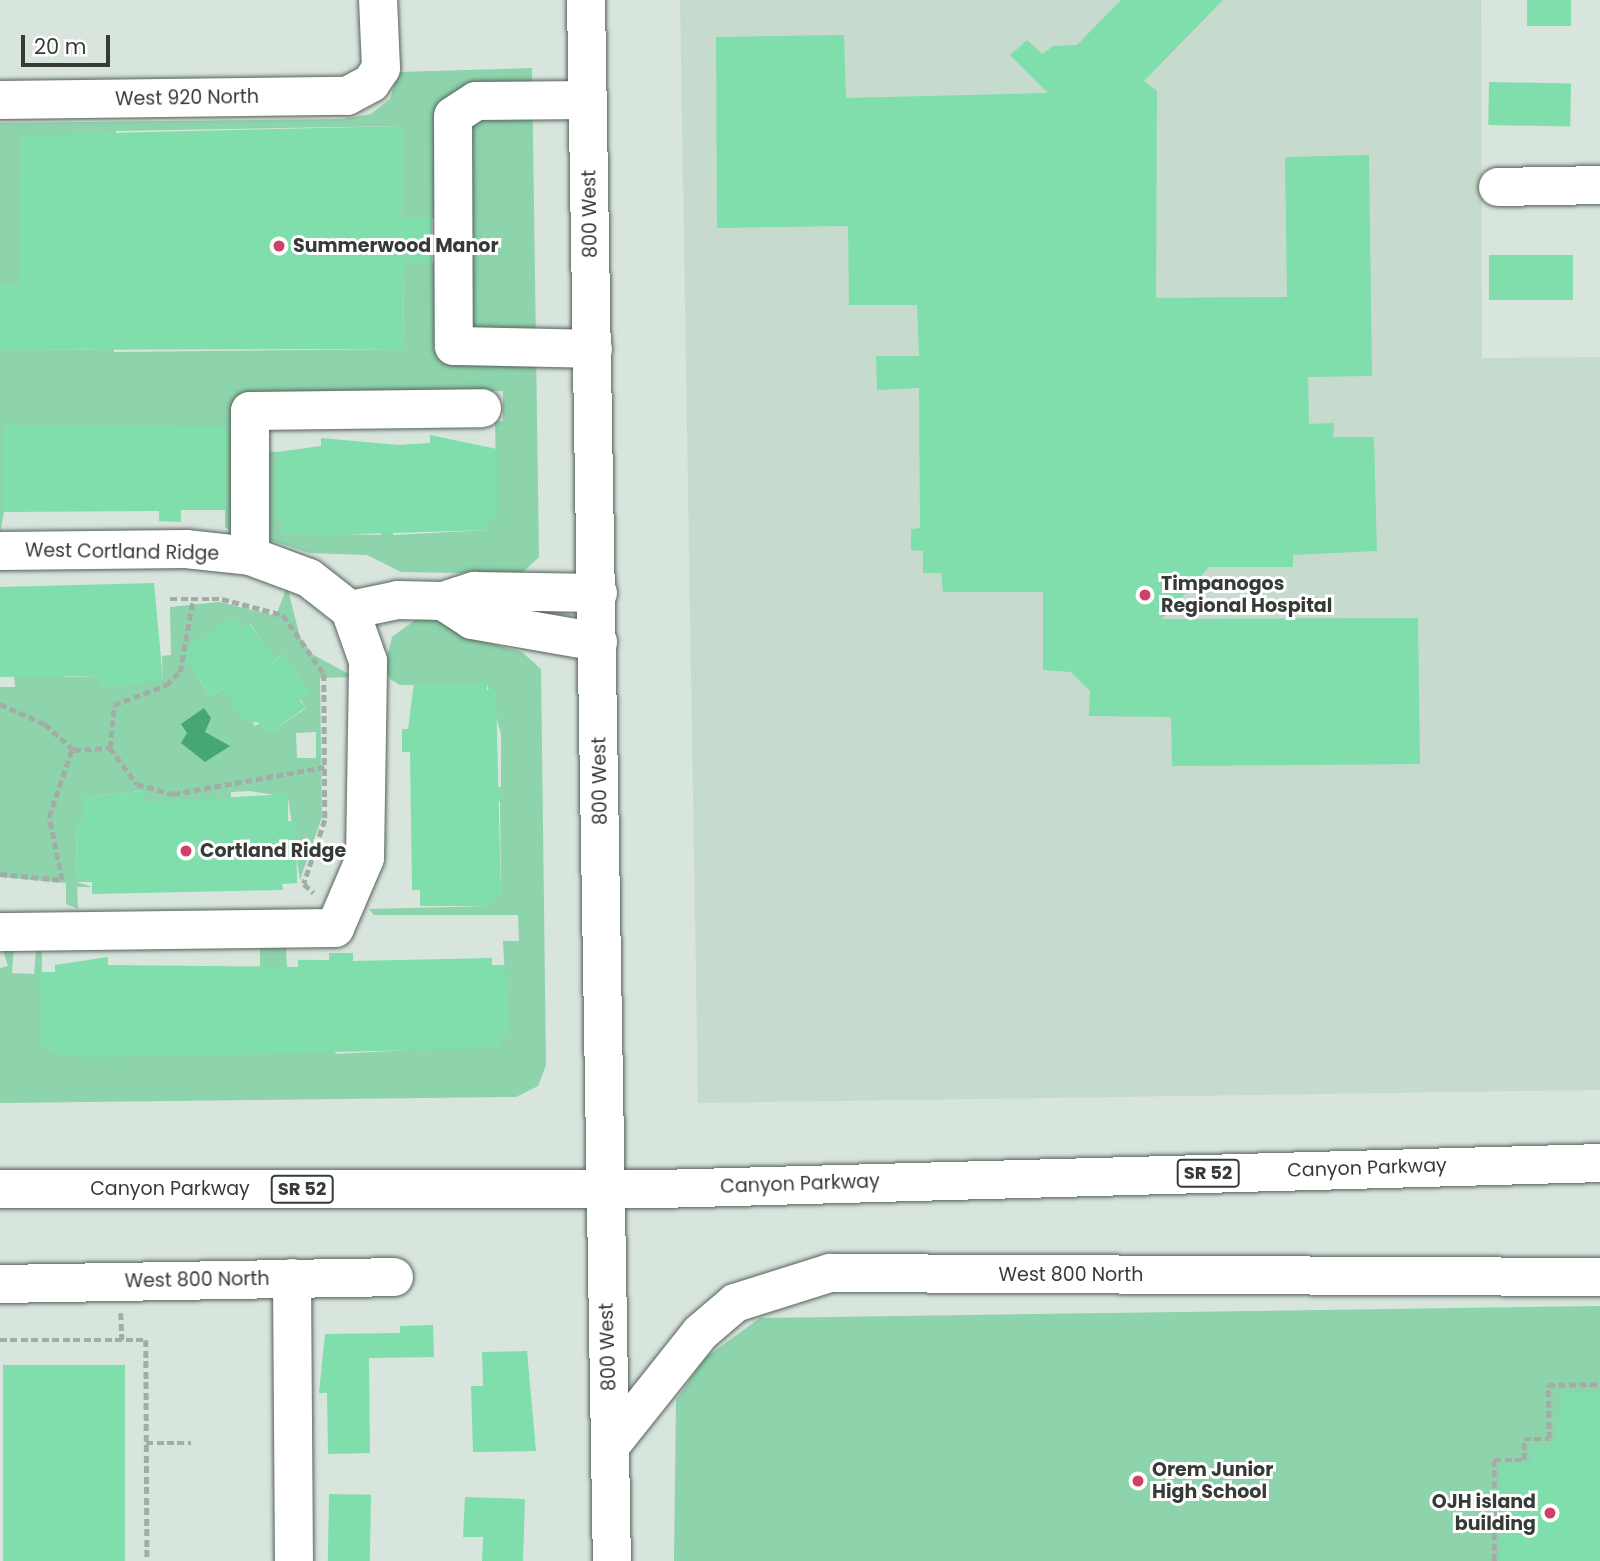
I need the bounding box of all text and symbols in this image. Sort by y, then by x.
scale bar [24,21,114,65]
text: 20 m [34,32,87,61]
street label: West 920 North [115,85,259,111]
street label: 800 West [578,170,602,258]
place label: Summerwood Manor [293,235,499,257]
marker: Summerwood Manor [271,238,287,254]
street label: West Cortland Ridge [25,539,219,565]
place label: Timpanogos Regional Hospital [1161,573,1332,617]
marker: Timpanogos Regional Hospital [1135,585,1155,605]
street label: 800 West [588,737,612,825]
place label: Cortland Ridge [200,840,346,862]
marker: Cortland Ridge [178,843,194,859]
street label: Canyon Parkway [1287,1154,1447,1182]
road number: SR 52 [1176,1158,1240,1188]
street label: Canyon Parkway [720,1170,880,1198]
road number: SR 52 [270,1174,334,1204]
street label: Canyon Parkway [90,1178,250,1200]
street label: West 800 North [999,1264,1143,1286]
street label: West 800 North [124,1267,270,1293]
street label: 800 West [595,1303,621,1391]
place label: Orem Junior High School [1152,1459,1273,1503]
marker: Orem Junior High School [1130,1473,1146,1489]
place label: OJH island building [1432,1491,1536,1535]
marker: OJH island building [1542,1505,1558,1521]

